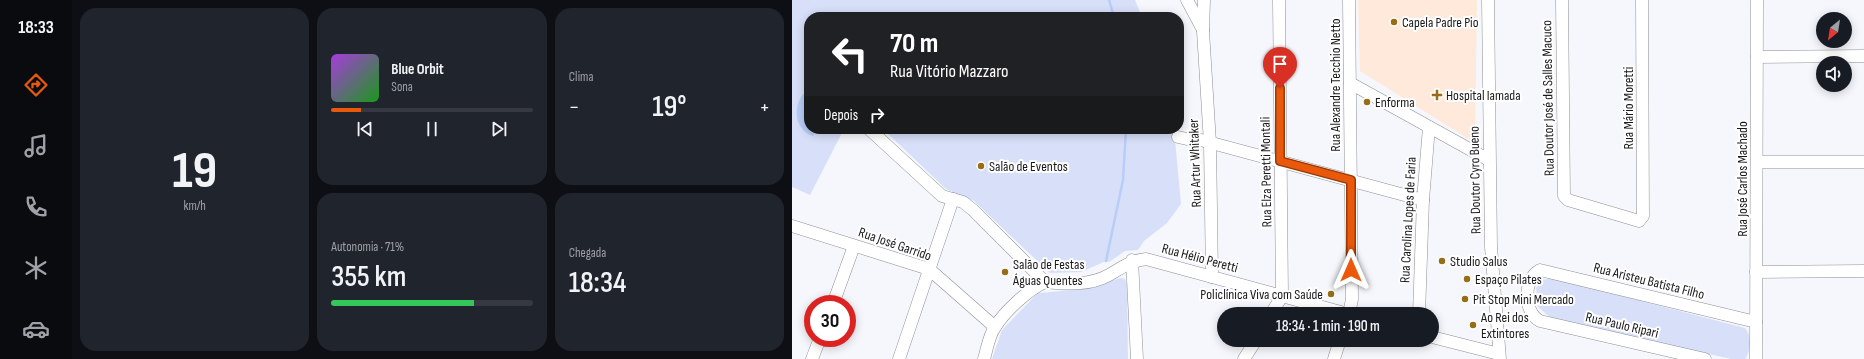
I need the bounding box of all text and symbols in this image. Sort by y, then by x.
north arrow [1816,12,1852,48]
map controls [1816,12,1852,92]
place label: Capela Padre Pio [1402,14,1479,31]
text: 18:33 [18,17,54,38]
marker: Capela Padre Pio [1389,17,1399,27]
street label: Rua Alexandre Tecchio Netto [1327,18,1344,152]
street label: Rua Doutor José de Salles Macuco [1538,20,1558,176]
text: 70 m [890,27,938,60]
icon: left [824,28,876,80]
pin [1263,47,1297,88]
icon: arrive [1269,53,1291,75]
button: sound [1816,56,1852,92]
text: Blue Orbit [391,60,444,79]
text: Rua Vitório Mazzaro [890,61,1009,82]
street label: Rua Mário Moretti [1620,67,1637,149]
text: Clima [569,69,593,85]
icon: directions [22,71,50,99]
text: Sona [391,79,413,95]
place label: Hospital Iamada [1446,87,1521,104]
text: 19° [652,89,686,125]
marker: Hospital Iamada [1431,89,1443,101]
text: − [569,94,579,121]
text: + [759,94,770,121]
place label: Enforma [1375,94,1415,111]
marker: Enforma [1362,97,1372,107]
icon: right [866,104,888,126]
text: Depois [824,106,858,125]
street label: Rua Elza Peretti Montali [1257,117,1275,227]
icon: previous [354,118,376,140]
icon: pause [421,118,443,140]
icon: next [488,118,510,140]
street label: Rua Artur Whitaker [1185,118,1205,208]
street label: Rua José Carlos Machado [1734,121,1751,237]
street label: Rua Doutor Cyro Bueno [1466,126,1484,234]
icon: music [22,132,50,160]
text: 19 [172,140,217,203]
street label: Rua Carolina Lopes de Faria [1396,157,1420,283]
place label: Salão de Eventos [989,158,1068,175]
marker: Salão de Eventos [976,161,986,171]
icon: phone [22,193,50,221]
text: km/h [183,198,206,214]
street label: Rua José Garrido [856,224,934,264]
text: Autonomia · 71% [331,239,404,255]
street label: Rua Hélio Peretti [1160,240,1240,276]
text: Chegada [569,245,606,261]
position arrow [1330,249,1372,291]
place label: Studio Salus [1450,253,1507,270]
icon: climate [22,254,50,282]
place label: Salão de Festas Águas Quentes [1012,256,1084,289]
marker: Studio Salus [1437,256,1447,266]
text: 355 km [331,259,406,295]
street label: Rua Aristeu Batista Filho [1592,259,1706,303]
text: 18:34 [569,265,626,301]
marker: Salão de Festas Águas Quentes [1000,267,1010,277]
place label: Espaço Pilates [1475,271,1542,288]
marker: Espaço Pilates [1462,274,1472,284]
place label: Policlínica Viva com Saúde [1200,286,1323,303]
marker: Policlínica Viva com Saúde [1326,289,1336,299]
place label: Pit Stop Mini Mercado [1473,291,1574,308]
marker: Pit Stop Mini Mercado [1460,294,1470,304]
speed limit sign: 30 [804,295,856,347]
street label: Rua Paulo Ripari [1584,308,1660,342]
place label: Ao Rei dos Extintores [1480,309,1529,342]
icon: car [22,315,50,343]
text: 18:34 · 1 min · 190 m [1276,317,1380,336]
marker: Ao Rei dos Extintores [1468,320,1478,330]

